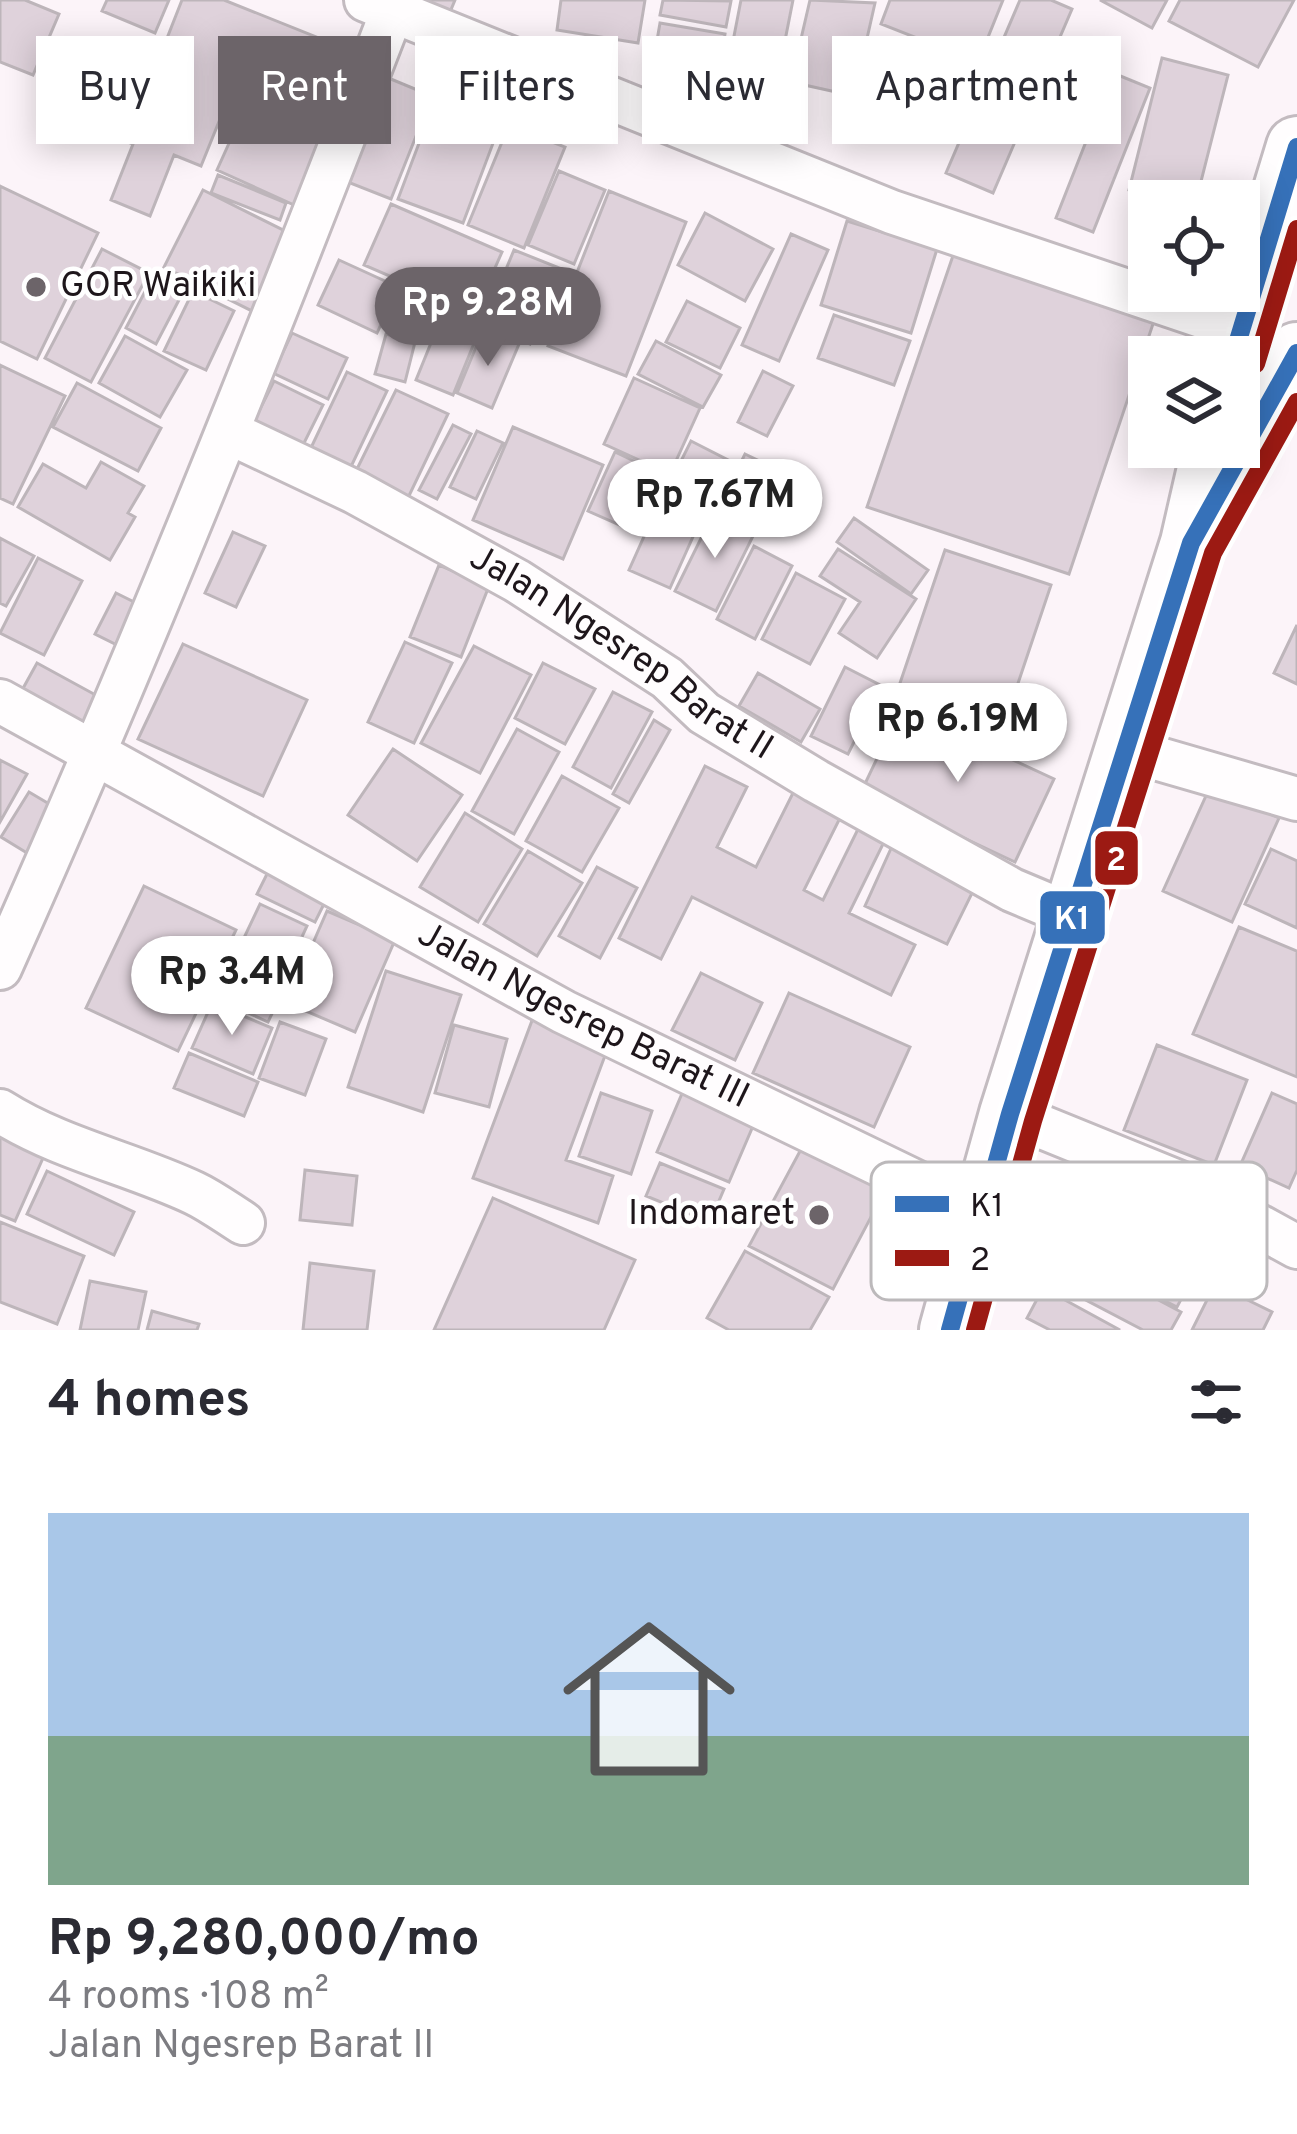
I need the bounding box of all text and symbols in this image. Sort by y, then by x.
chip: Buy [36,36,194,144]
chip: Rent [218,36,391,144]
chip: Filters [415,36,618,144]
chip: New [642,36,808,144]
chip: Apartment [832,36,1121,144]
map controls [1128,180,1260,468]
button: locate [1128,180,1260,312]
place label: GOR Waikiki [60,264,257,310]
pin: Rp 9.28M [364,267,612,369]
marker: GOR Waikiki [23,274,49,300]
text: Rp 9.28M [402,281,574,330]
button: layers [1128,336,1260,468]
pin: Rp 7.67M [591,459,839,561]
text: Rp 7.67M [634,473,796,522]
street label: Jalan Ngesrep Barat II [461,536,781,772]
pin: Rp 6.19M [834,683,1082,785]
text: Rp 6.19M [876,697,1040,746]
line badge: 2 [1093,829,1140,887]
text: 2 [1106,841,1126,883]
line badge: K1 [1038,889,1107,946]
text: K1 [1054,900,1090,942]
street label: Jalan Ngesrep Barat III [409,912,756,1121]
pin: Rp 3.4M [121,936,343,1038]
text: Rp 3.4M [158,950,306,999]
legend [871,1162,1267,1300]
text: K1 [970,1187,1004,1229]
place label: Indomaret [628,1192,795,1238]
marker: Indomaret [806,1202,832,1228]
text: 2 [970,1241,990,1283]
icon: filters [1183,1369,1249,1435]
text: 4 homes [48,1370,250,1435]
icon: home [541,1591,757,1807]
text: Rp 9,280,000/mo [48,1909,480,1974]
text: 4 rooms · 108 m² [48,1974,329,2023]
text: Jalan Ngesrep Barat II [48,2023,434,2072]

